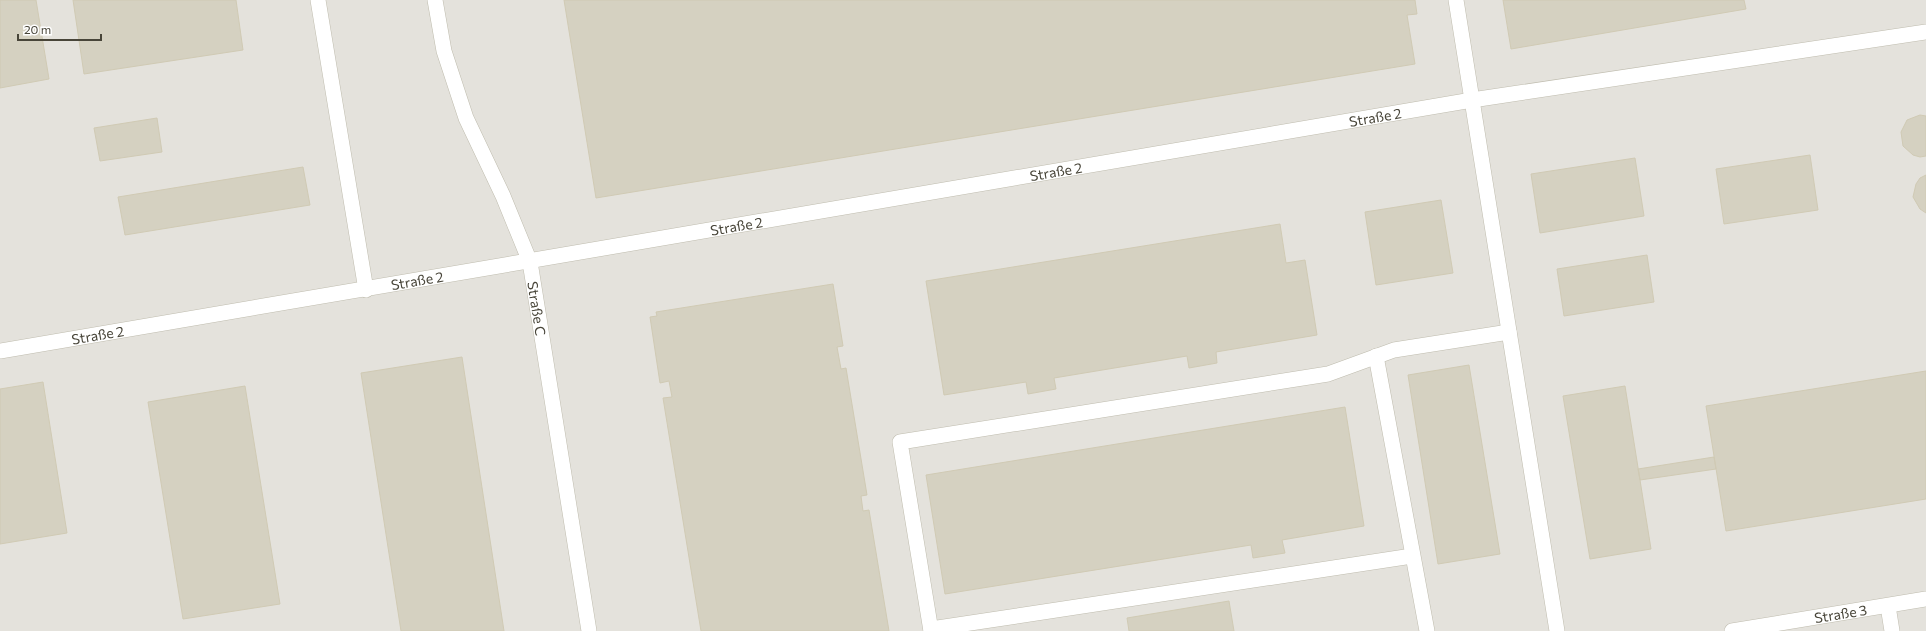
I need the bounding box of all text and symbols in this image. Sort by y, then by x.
scale bar [18,16,101,42]
text: 20 m [24,22,51,36]
street label: Straße 2 [1348,104,1403,129]
street label: Straße 2 [1028,158,1084,184]
street label: Straße 2 [709,213,764,238]
street label: Straße 2 [389,267,445,293]
street label: Straße C [525,280,550,337]
street label: Straße 2 [70,321,125,347]
street label: Straße 3 [1813,600,1868,626]

